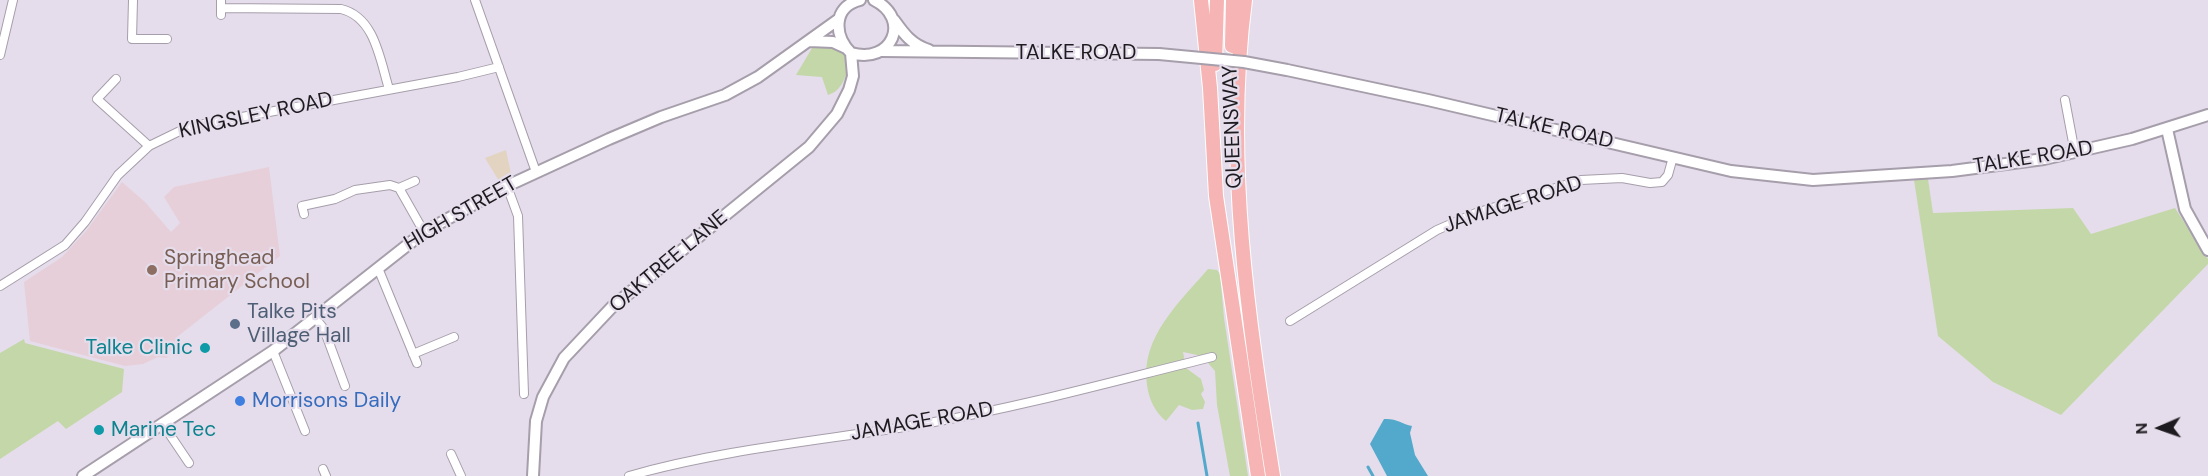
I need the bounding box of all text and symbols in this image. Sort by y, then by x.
street label: TALKE ROAD [1016,40,1136,66]
street label: QUEENSWAY [1218,65,1248,189]
street label: KINGSLEY ROAD [177,87,335,145]
street label: TALKE ROAD [1492,103,1616,155]
street label: TALKE ROAD [1971,136,2095,180]
street label: HIGH STREET [400,171,522,257]
street label: JAMAGE ROAD [1441,171,1585,239]
street label: OAKTREE LANE [605,205,733,319]
place label: Springhead Primary School [164,245,310,295]
marker: Springhead Primary School [145,263,159,277]
place label: Talke Pits Village Hall [247,299,351,349]
marker: Talke Pits Village Hall [228,317,242,331]
place label: Talke Clinic [85,335,193,361]
marker: Talke Clinic [198,341,212,355]
place label: Morrisons Daily [252,388,401,414]
marker: Morrisons Daily [233,394,247,408]
street label: JAMAGE ROAD [849,397,995,447]
north arrow [2130,398,2190,458]
place label: Marine Tec [111,417,216,443]
text: N [2131,422,2152,435]
marker: Marine Tec [92,423,106,437]

